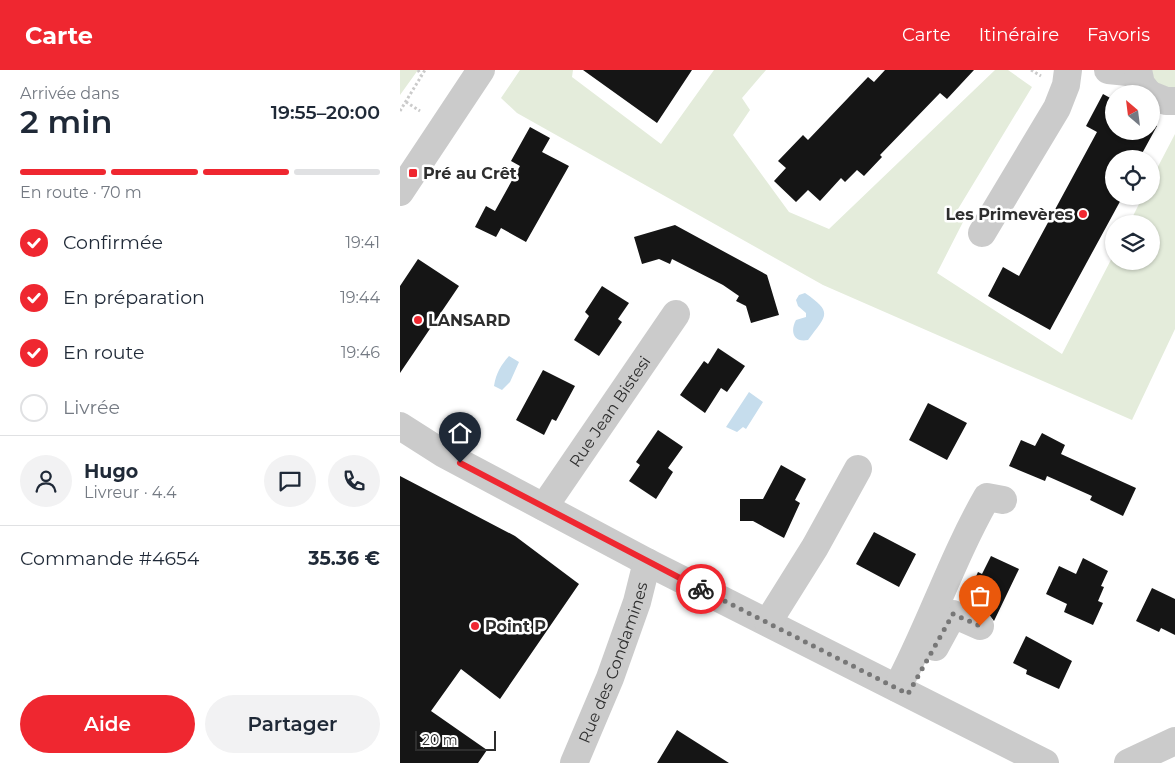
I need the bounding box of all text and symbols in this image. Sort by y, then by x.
text: Carte [25,21,93,50]
text: Carte [902,24,951,46]
text: Itinéraire [979,24,1059,46]
text: Favoris [1087,24,1150,46]
text: Arrivée dans [20,84,119,103]
north arrow [1105,85,1160,140]
map controls [1105,85,1160,270]
text: 19:55–20:00 [271,101,380,124]
text: 2 min [20,102,112,141]
button: locate [1105,150,1160,205]
place label: Pré au Crêt [423,164,517,183]
marker: Pré au Crêt [407,167,419,179]
text: En route · 70 m [20,183,142,202]
place label: Les Primevères [946,205,1073,224]
marker: Les Primevères [1077,208,1089,220]
button: layers [1105,215,1160,270]
icon: check [20,229,48,257]
text: Confirmée [63,231,163,254]
text: 19:41 [345,233,380,252]
icon: check [20,284,48,312]
text: En préparation [63,286,205,309]
text: 19:44 [340,288,380,307]
place label: LANSARD [428,311,510,330]
marker: LANSARD [412,314,424,326]
icon: check [20,339,48,367]
text: En route [63,341,144,364]
text: 19:46 [341,343,380,362]
street label: Rue Jean Bistesi [565,352,654,470]
text: Livrée [63,396,120,419]
pin [439,412,481,463]
icon: home [446,419,474,447]
button: person [20,455,72,507]
button: chat [264,455,316,507]
button: phone [328,455,380,507]
text: Hugo [84,460,138,483]
text: Livreur · 4.4 [84,483,177,502]
text: Commande #4654 [20,547,199,570]
text: 35.36 € [308,547,380,570]
courier [676,564,726,614]
icon: bike [687,575,715,603]
pin [959,575,1001,626]
street label: Rue des Condamines [574,580,651,746]
icon: bag [966,582,994,610]
place label: Point P [485,617,546,636]
marker: Point P [469,620,481,632]
button: Aide [20,695,195,753]
button: Partager [205,695,380,753]
scale bar [415,728,496,751]
text: 20 m [422,731,458,749]

